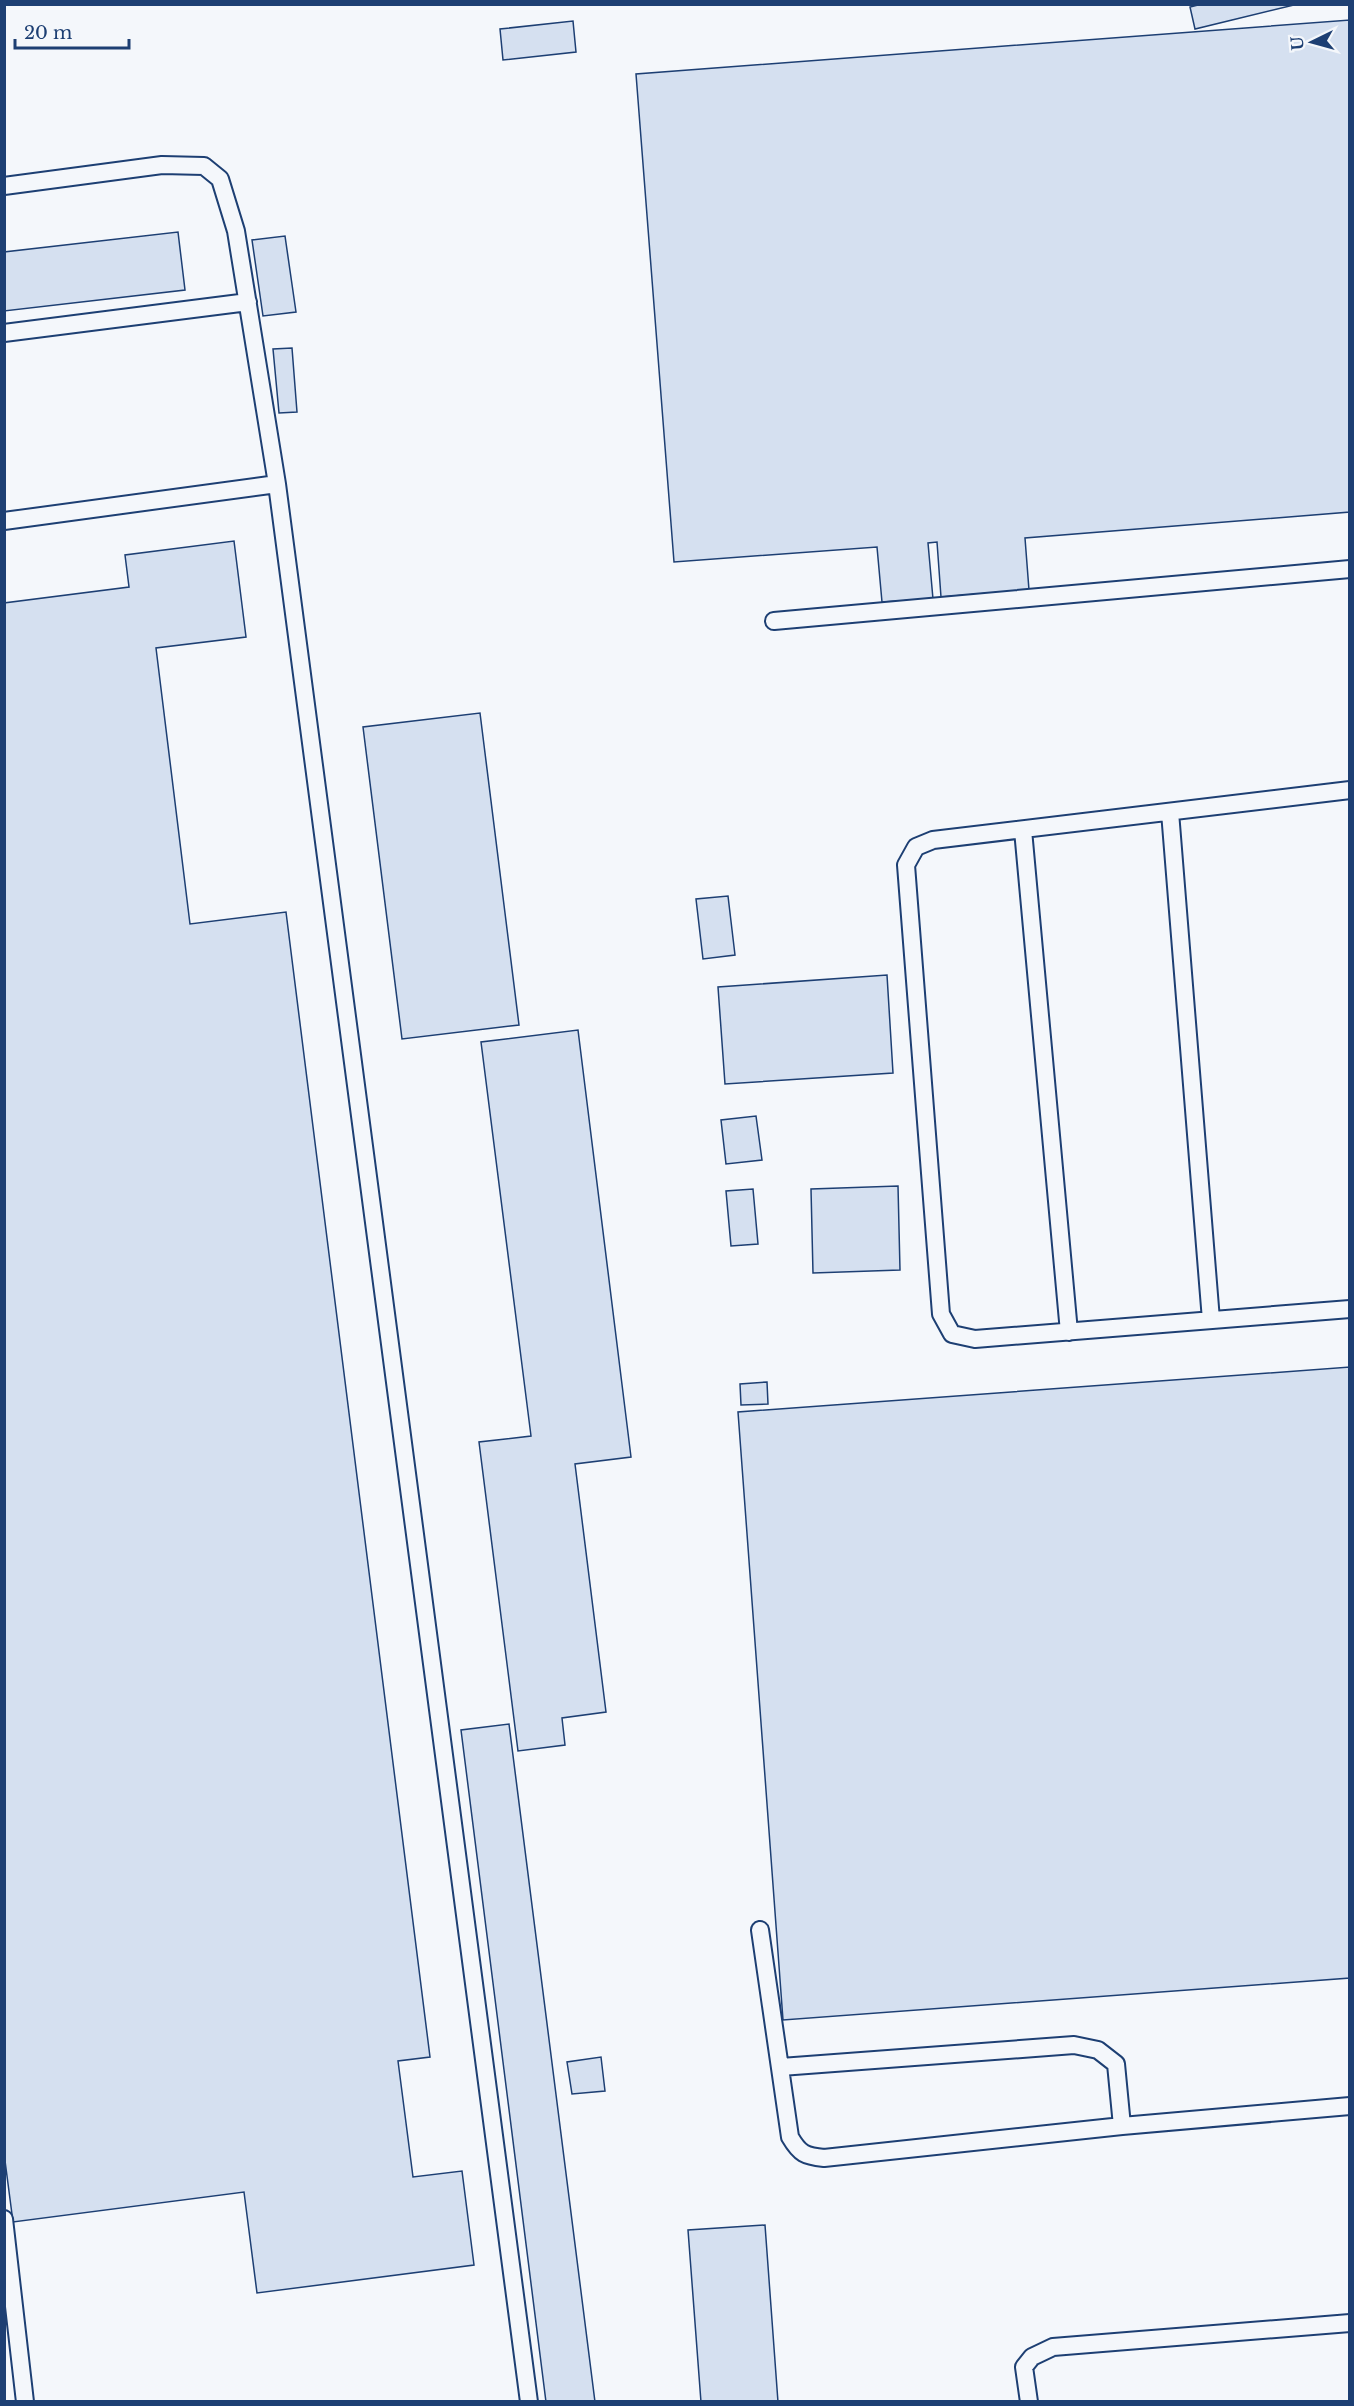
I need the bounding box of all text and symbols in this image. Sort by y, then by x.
scale bar [15,12,129,50]
north arrow [1282,12,1342,72]
text: 20 m [24,22,72,44]
text: U [1286,35,1308,51]

